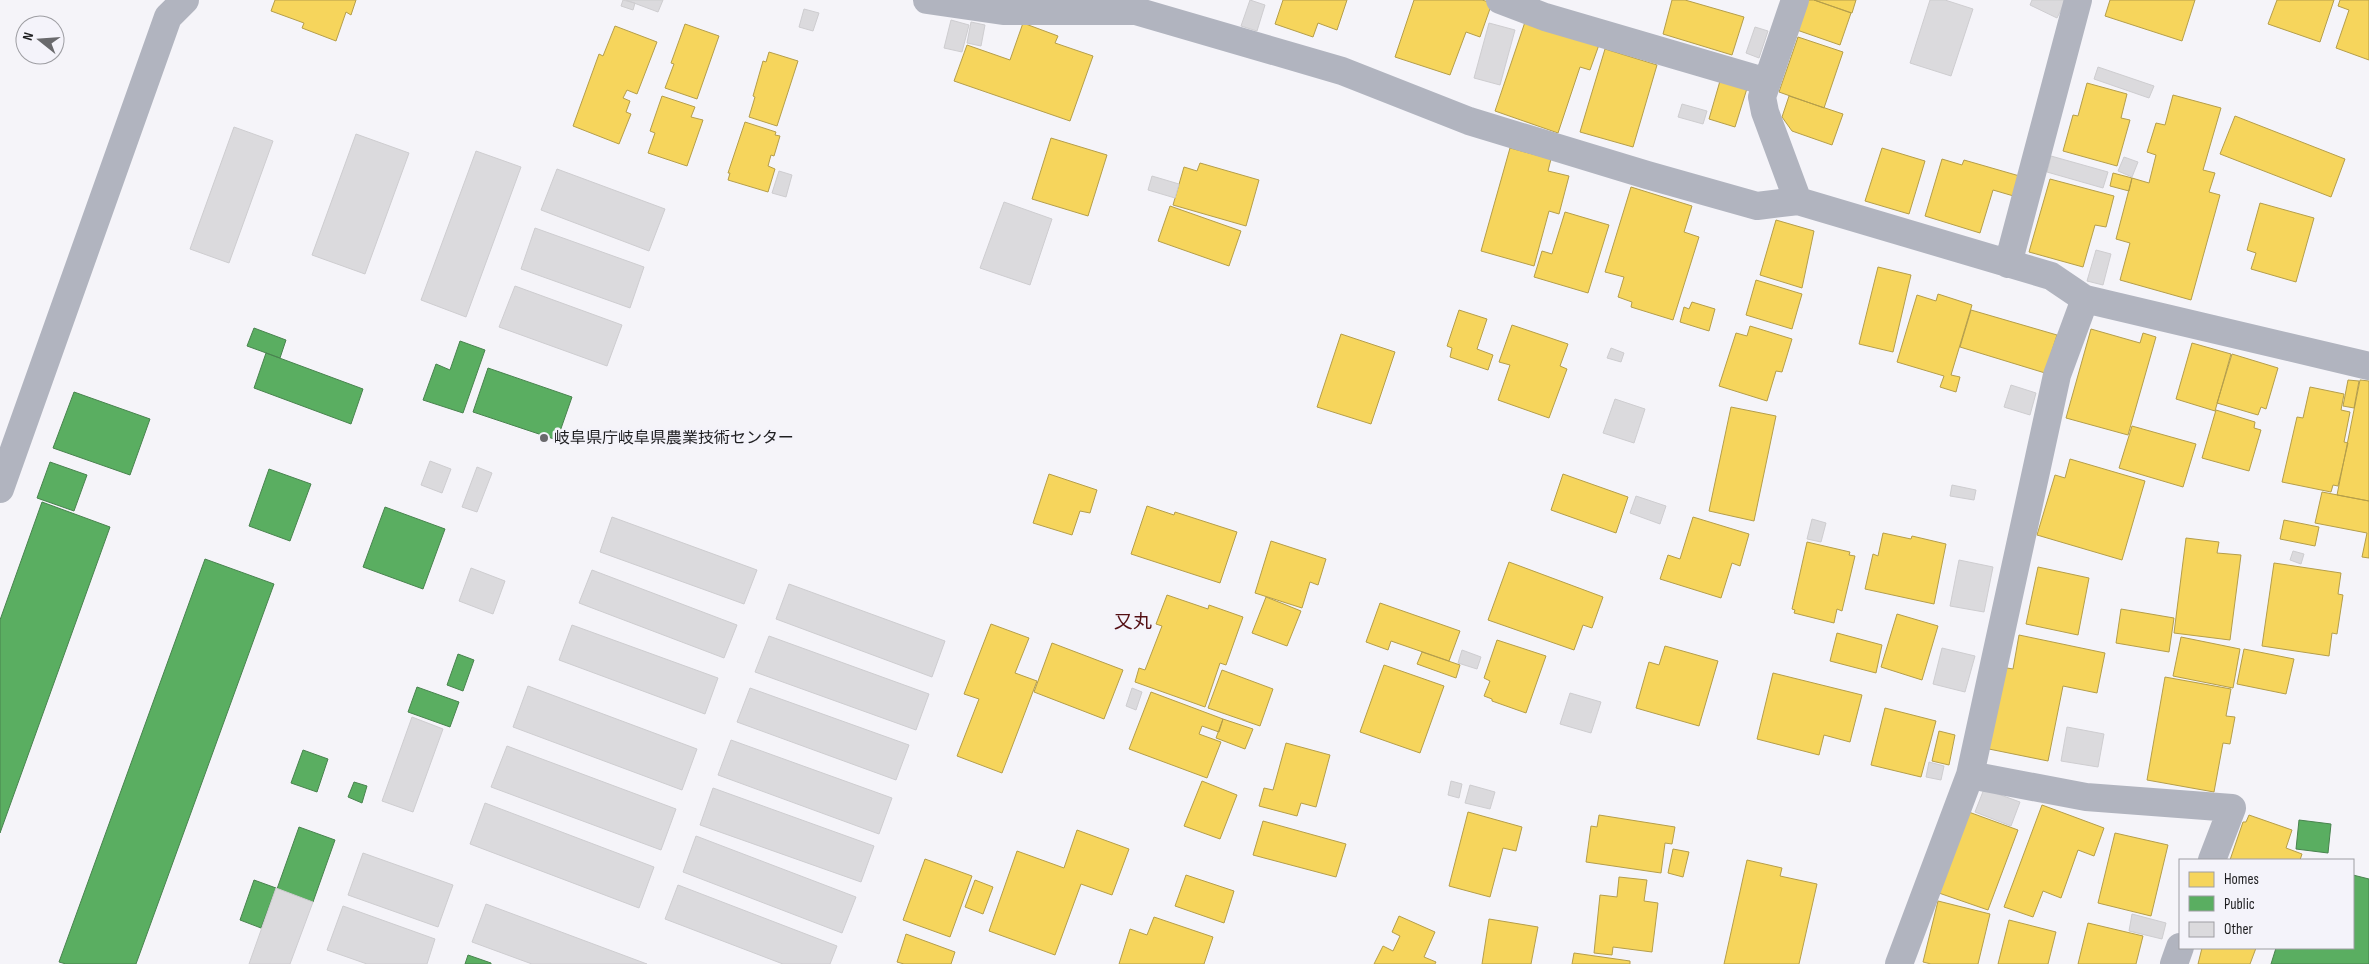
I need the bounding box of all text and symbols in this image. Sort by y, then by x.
north arrow [15,15,65,65]
text: N [19,30,37,42]
place label: 岐阜県庁岐阜県農業技術センター [554,429,794,448]
marker: 岐阜県庁岐阜県農業技術センター [538,432,550,444]
district label: 又丸 [1114,611,1152,634]
legend [2179,859,2354,949]
text: Homes [2224,870,2259,889]
text: Public [2224,895,2255,914]
text: Other [2224,920,2253,939]

